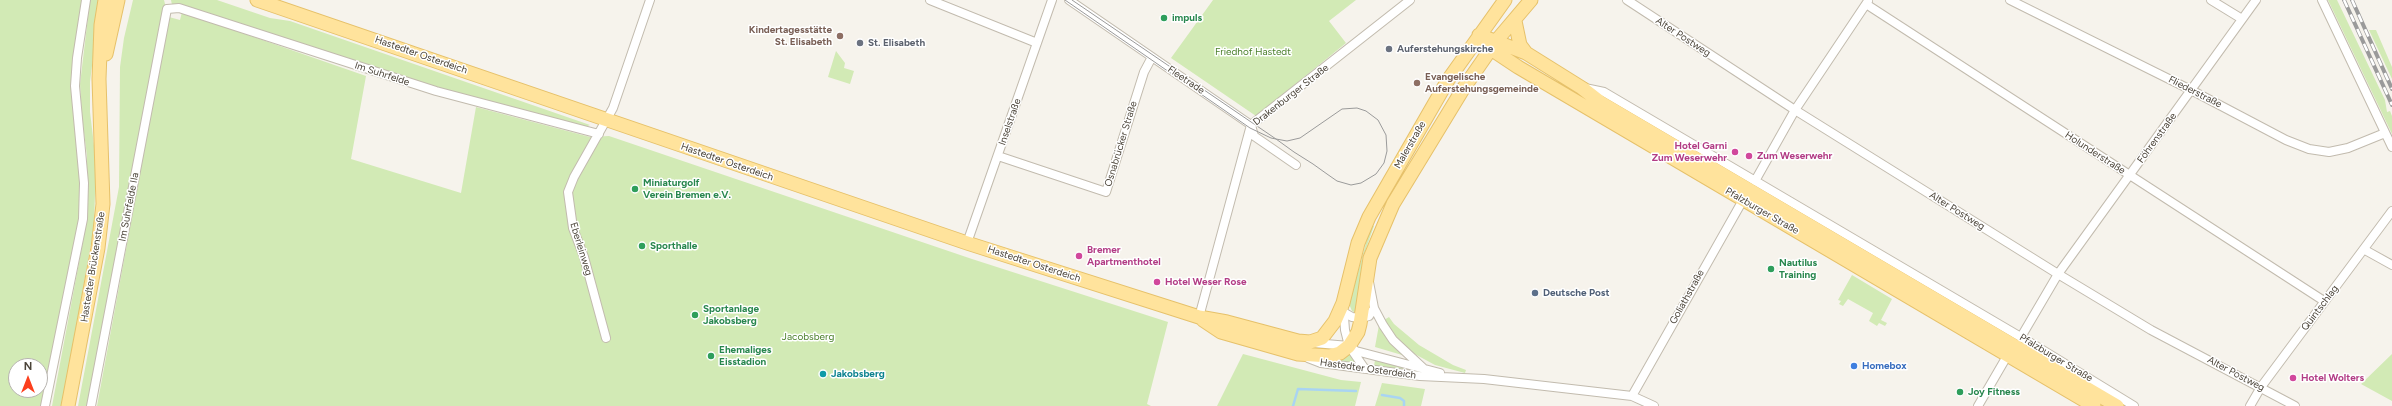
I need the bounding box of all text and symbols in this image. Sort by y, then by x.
place label: impuls [1172,12,1202,24]
marker: impuls [1159,13,1169,23]
street label: Alter Postweg [1653,15,1713,59]
place label: Kindertagesstätte St. Elisabeth [749,24,832,48]
marker: Kindertagesstätte St. Elisabeth [835,31,845,41]
street label: Hastedter Osterdeich [373,34,469,76]
place label: St. Elisabeth [868,37,925,49]
marker: St. Elisabeth [855,38,865,48]
place label: Auferstehungskirche [1397,43,1493,55]
marker: Auferstehungskirche [1384,44,1394,54]
park label: Friedhof Hastedt [1215,46,1291,58]
street label: Im Suhrfelde [353,59,411,89]
street label: Drakenburger Straße [1251,62,1331,128]
street label: Fleetrade [1165,63,1207,97]
place label: Evangelische Auferstehungsgemeinde [1425,71,1538,94]
street label: Fliederstraße [2166,73,2224,111]
marker: Evangelische Auferstehungsgemeinde [1412,78,1422,88]
street label: Inselstraße [996,97,1024,147]
street label: Osnabrücker Straße [1102,100,1140,188]
street label: Föhrenstraße [2135,111,2179,165]
street label: Malerstraße [1392,119,1428,171]
street label: Holunderstraße [2063,129,2127,177]
place label: Hotel Garni Zum Weserwehr [1652,140,1727,164]
street label: Hastedter Osterdeich [679,141,775,183]
marker: Hotel Garni Zum Weserwehr [1730,147,1740,157]
place label: Zum Weserwehr [1757,150,1832,162]
marker: Zum Weserwehr [1744,151,1754,161]
street label: Im Suhrfelde IIa [116,171,142,243]
place label: Miniaturgolf Verein Bremen e.V. [643,177,731,200]
marker: Miniaturgolf Verein Bremen e.V. [630,184,640,194]
street label: Pfalzburger Straße [1723,185,1801,237]
street label: Alter Postweg [1927,189,1987,233]
street label: Hastedter Brückenstraße [78,211,108,323]
street label: Eberleinweg [567,221,595,277]
place label: Sporthalle [650,240,697,252]
marker: Sporthalle [637,241,647,251]
street label: Hastedter Osterdeich [986,243,1082,285]
place label: Bremer Apartmenthotel [1087,244,1161,268]
marker: Bremer Apartmenthotel [1074,251,1084,261]
place label: Nautilus Training [1779,257,1817,280]
marker: Nautilus Training [1766,264,1776,274]
street label: Goliathstraße [1667,268,1707,326]
place label: Hotel Weser Rose [1165,276,1246,288]
marker: Hotel Weser Rose [1152,277,1162,287]
street label: Quintschlag [2299,283,2341,333]
place label: Deutsche Post [1543,287,1609,299]
marker: Deutsche Post [1530,288,1540,298]
place label: Sportanlage Jakobsberg [703,303,759,326]
marker: Sportanlage Jakobsberg [690,310,700,320]
park label: Jacobsberg [782,331,834,343]
street label: Pfalzburger Straße [2017,331,2095,385]
place label: Ehemaliges Eisstadion [719,344,771,368]
marker: Ehemaliges Eisstadion [706,351,716,361]
street label: Alter Postweg [2205,354,2267,394]
street label: Hastedter Osterdeich [1319,356,1417,382]
north arrow [8,358,48,398]
text: N [24,360,32,373]
place label: Homebox [1862,360,1907,372]
marker: Homebox [1849,361,1859,371]
place label: Jakobsberg [831,368,885,380]
marker: Jakobsberg [818,369,828,379]
place label: Hotel Wolters [2301,372,2364,384]
marker: Hotel Wolters [2288,373,2298,383]
place label: Joy Fitness [1968,386,2020,398]
marker: Joy Fitness [1955,387,1965,397]

